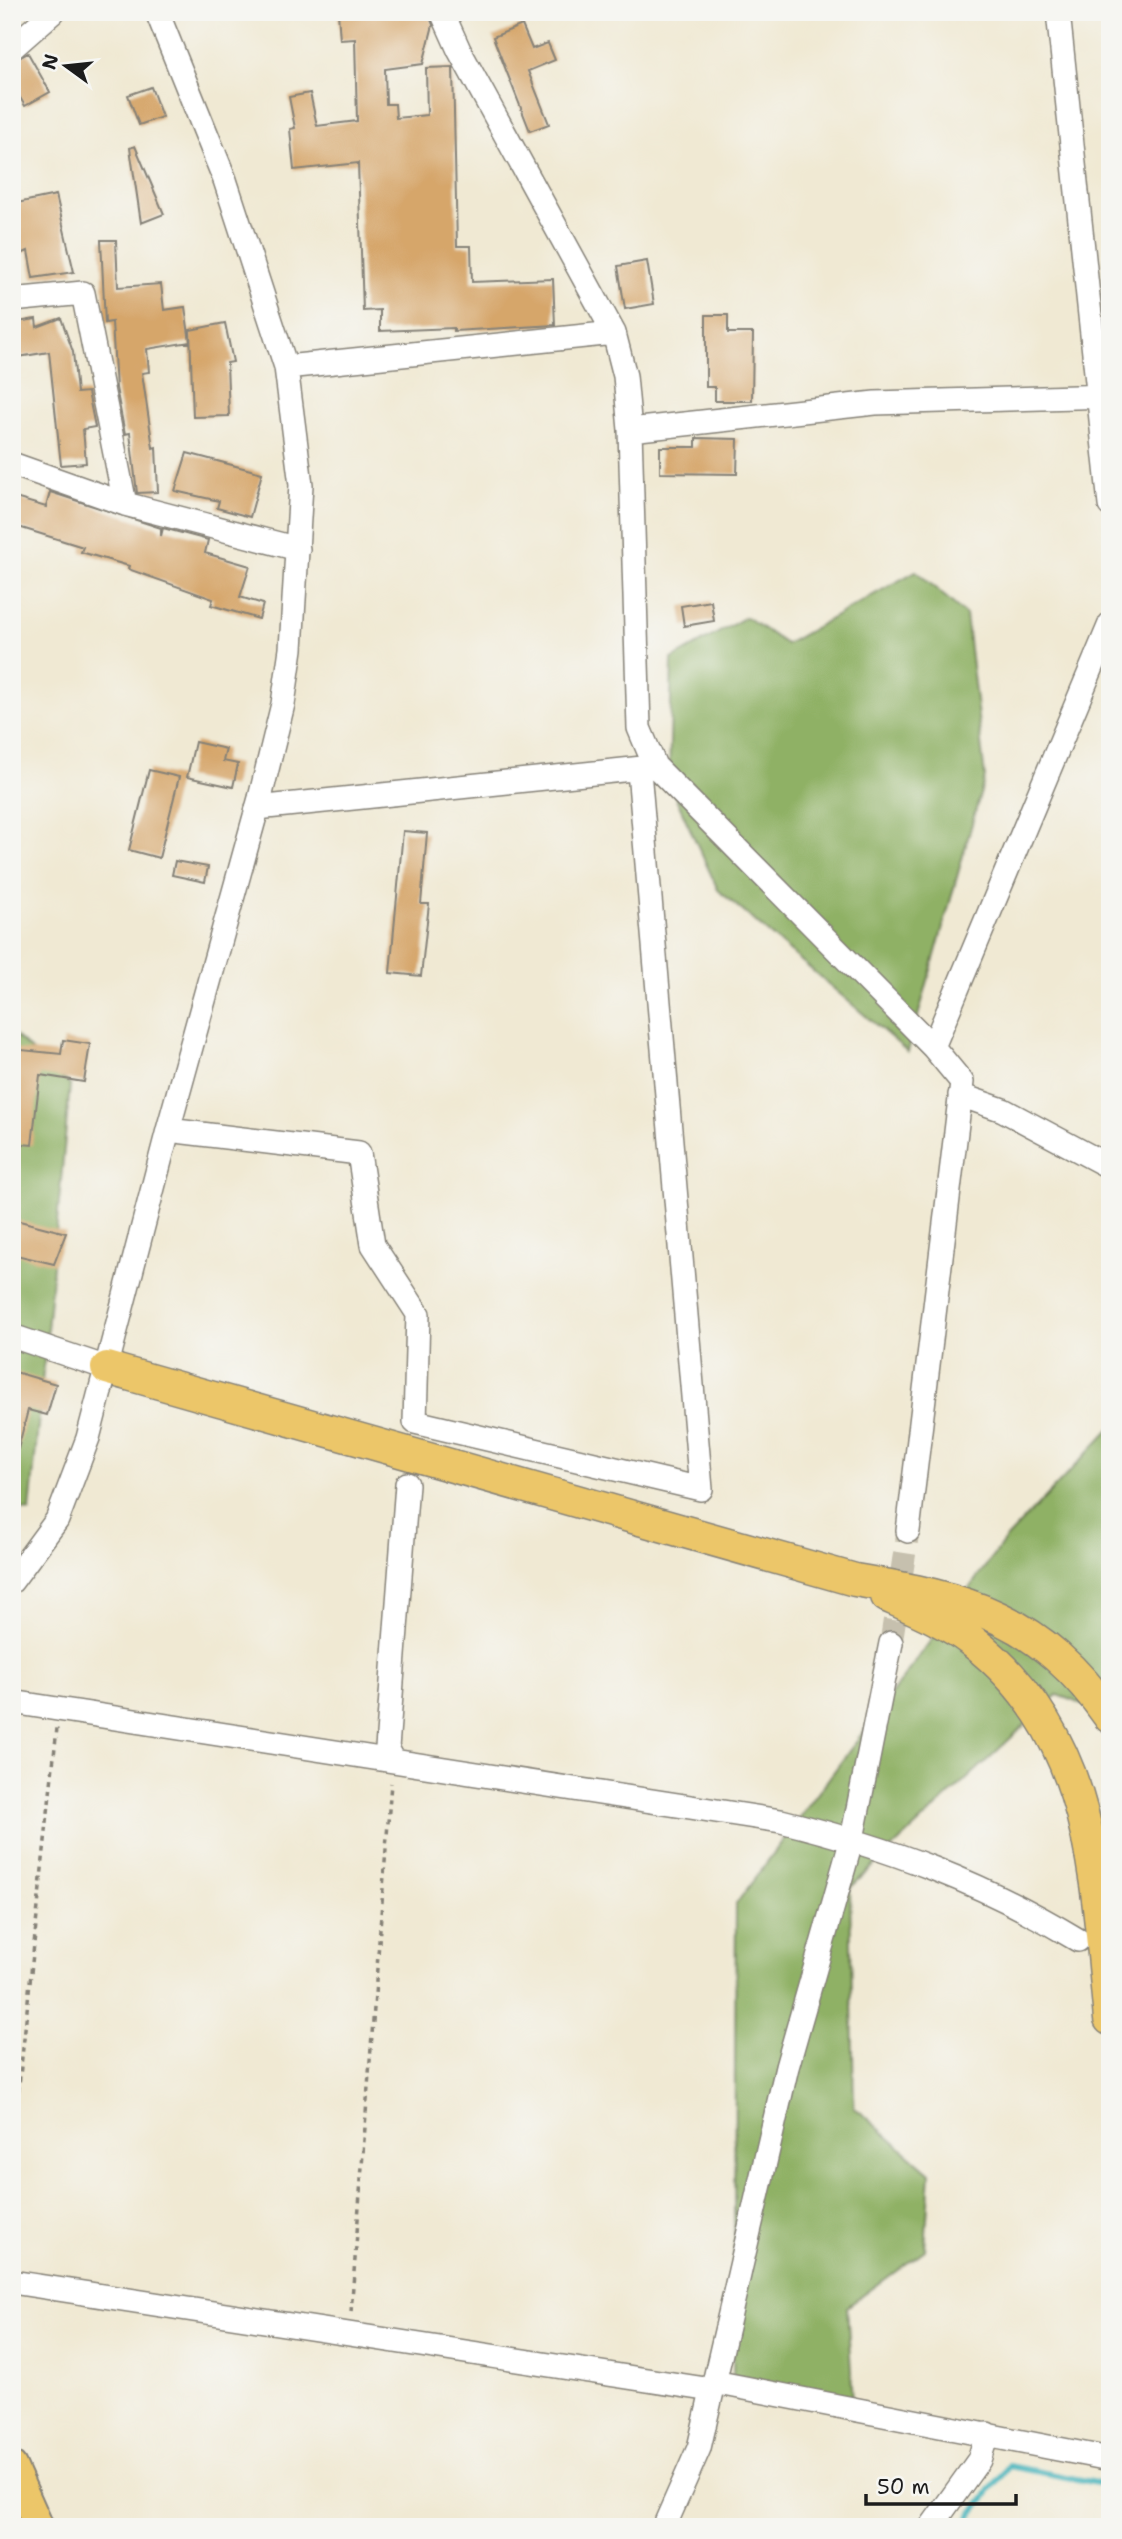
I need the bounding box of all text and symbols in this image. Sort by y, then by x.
north arrow [32,32,102,102]
text: N [36,51,64,72]
scale bar [866,2462,1017,2506]
text: 50 m [877,2473,930,2501]

